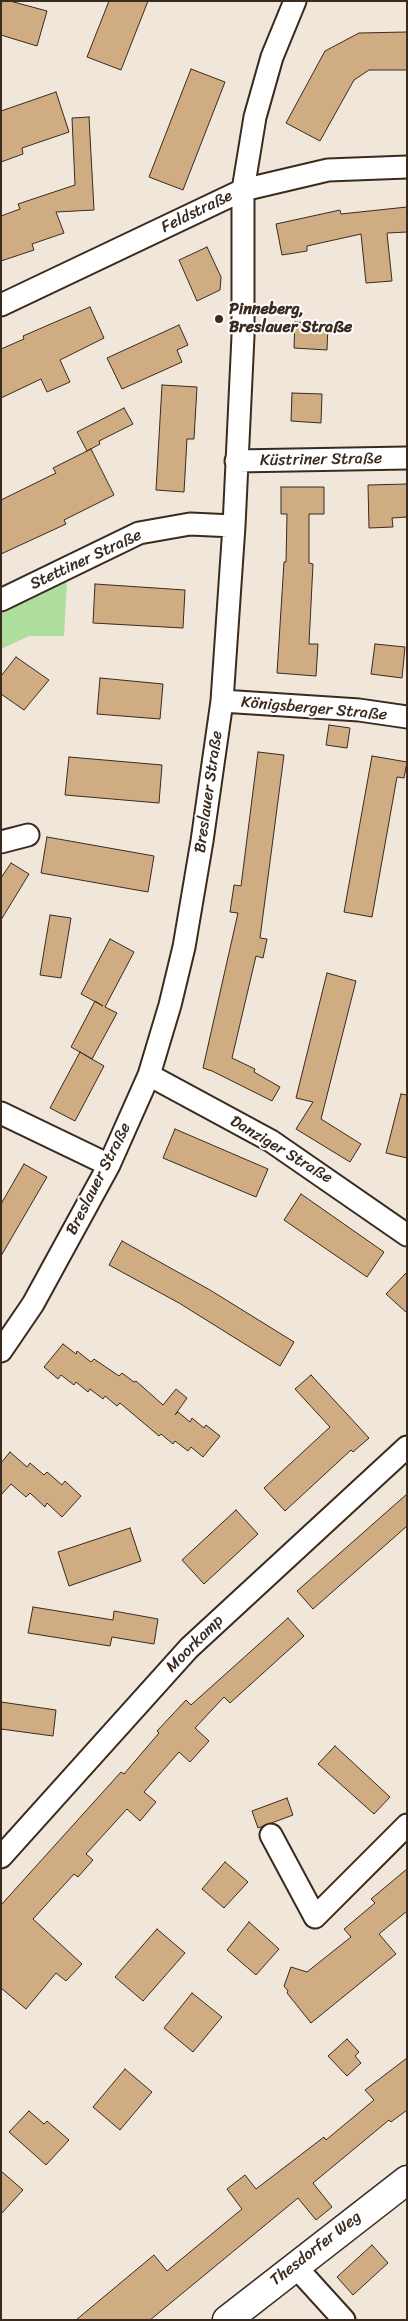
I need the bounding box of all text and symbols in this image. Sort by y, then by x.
street label: Feldstraße [158,187,236,237]
place label: Pinneberg, Breslauer Straße [229,300,352,338]
marker: Pinneberg, Breslauer Straße [213,313,225,325]
street label: Küstriner Straße [260,449,382,471]
street label: Stettiner Straße [27,526,145,594]
street label: Königsberger Straße [240,693,388,725]
street label: Breslauer Straße [191,730,227,854]
street label: Danziger Straße [226,1112,336,1188]
street label: Breslauer Straße [62,1120,136,1238]
street label: Moorkamp [162,1611,228,1677]
street label: Thesdorfer Weg [267,2208,365,2290]

